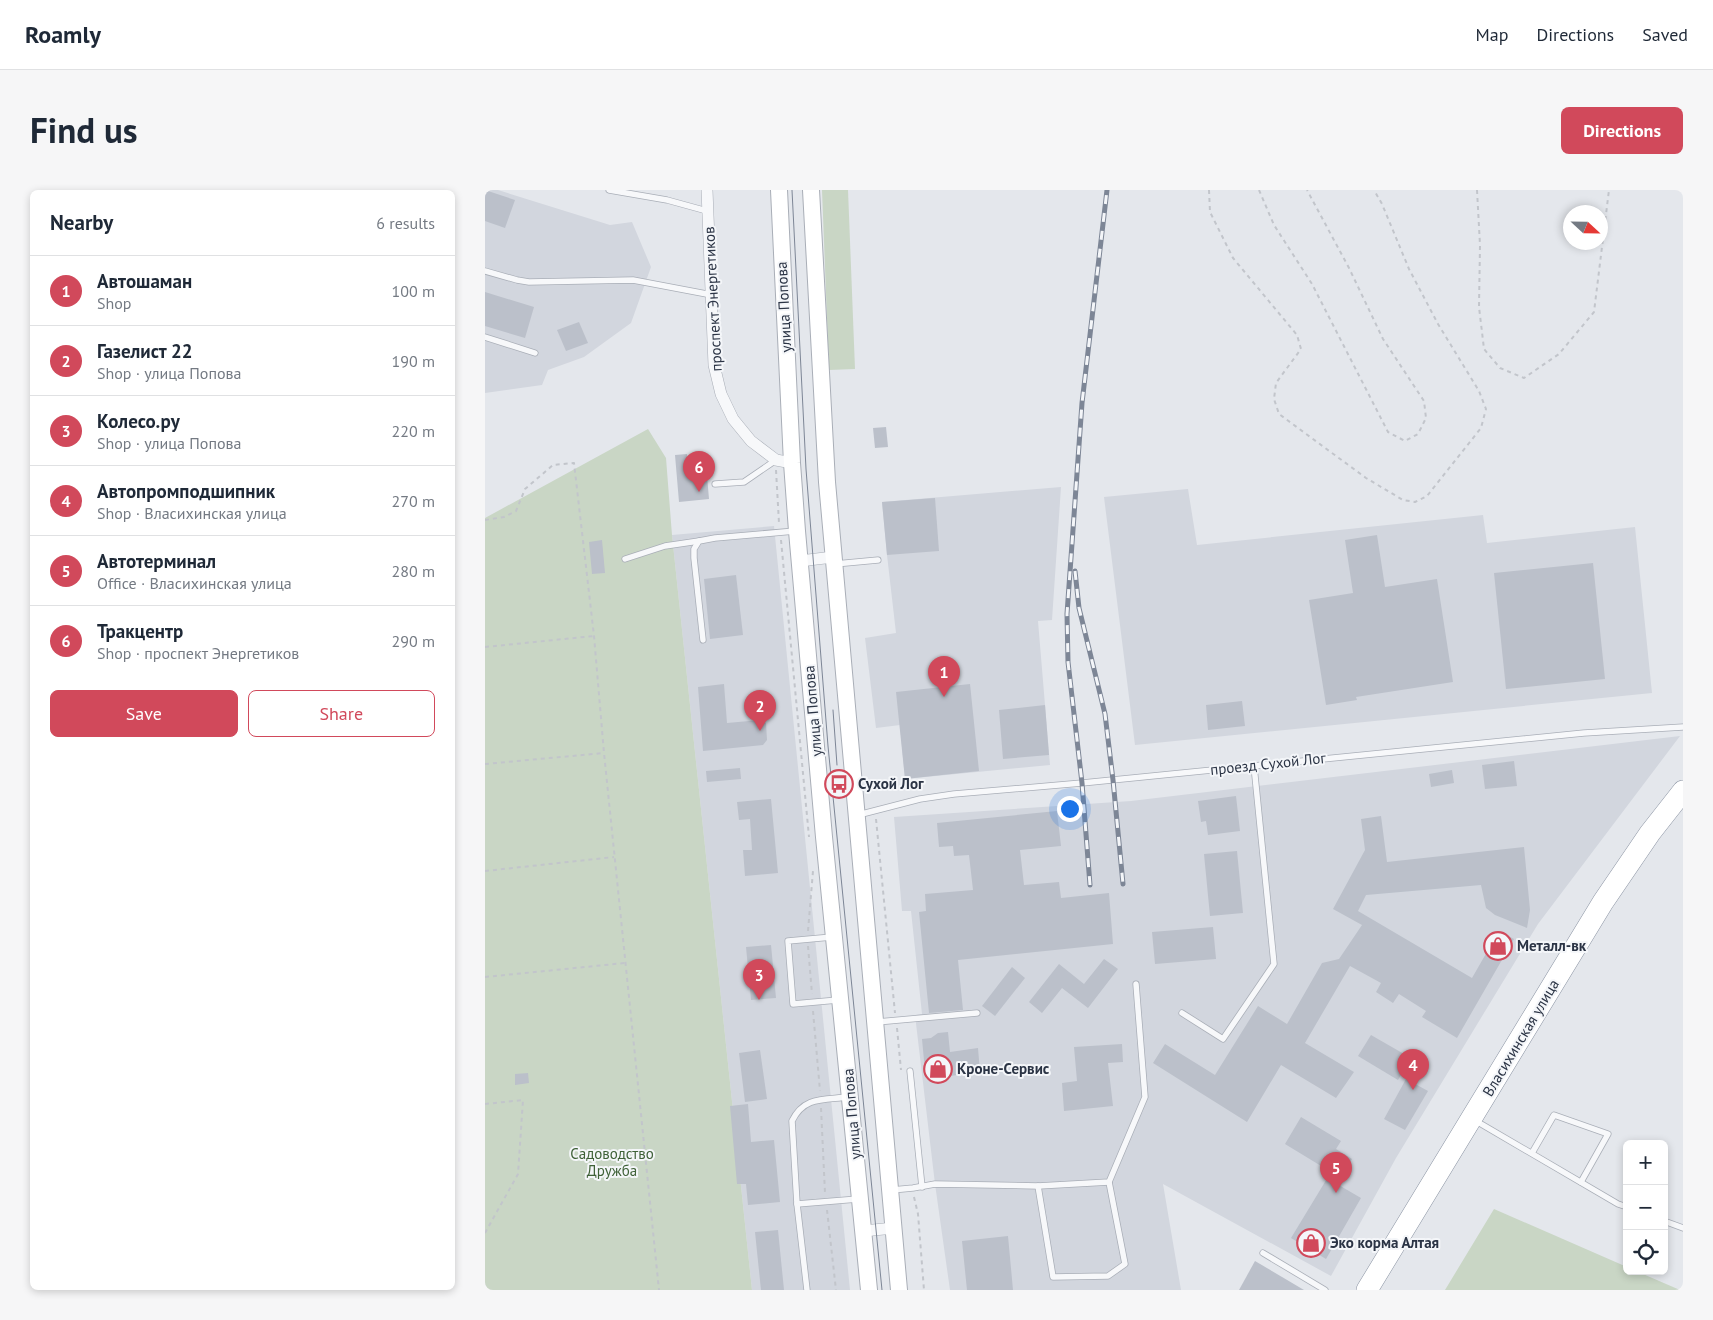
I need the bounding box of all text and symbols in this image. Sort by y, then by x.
text: Roamly [25,19,101,50]
text: Map [1476,23,1508,46]
text: Directions [1536,23,1614,46]
text: Saved [1642,23,1688,46]
text: Find us [30,107,138,153]
button: Directions [1561,107,1683,154]
north arrow [1563,205,1608,250]
text: Nearby [50,209,113,236]
text: 6 results [376,213,435,233]
street label: проспект Энергетиков [699,226,726,372]
street label: улица Попова [772,261,795,353]
text: Автошаман [97,269,192,293]
text: 1 [61,281,71,301]
text: 100 m [392,281,435,301]
text: Shop [97,293,131,313]
text: Газелист 22 [97,339,192,363]
text: 2 [61,351,71,371]
text: 190 m [392,351,435,371]
text: Shop · улица Попова [97,363,241,383]
text: Колесо.ру [97,409,180,433]
text: 3 [61,421,71,441]
text: 220 m [392,421,435,441]
text: Shop · улица Попова [97,433,241,453]
pin: 6 [683,451,715,492]
text: Автопромподшипник [97,479,275,503]
text: 4 [61,491,71,511]
text: 270 m [392,491,435,511]
text: Shop · Власихинская улица [97,503,287,523]
text: Автотерминал [97,549,216,573]
text: 5 [61,561,71,581]
text: 280 m [392,561,435,581]
text: Office · Власихинская улица [97,573,292,593]
text: Тракцентр [97,619,183,643]
text: 6 [61,631,71,651]
text: 290 m [392,631,435,651]
text: Shop · проспект Энергетиков [97,643,299,663]
pin: 1 [928,656,960,697]
street label: улица Попова [799,665,826,757]
button: Save [50,690,238,737]
button: Share [248,690,435,737]
pin: 2 [744,690,776,731]
street label: проезд Сухой Лог [1209,748,1327,779]
bus stop icon: Сухой Лог [824,769,854,799]
place label: Сухой Лог [858,774,924,793]
your location [1057,796,1083,822]
shop icon: Металл-вк [1483,931,1513,961]
place label: Металл-вк [1517,936,1587,955]
pin: 3 [743,959,775,1000]
street label: Власихинская улица [1478,976,1563,1100]
pin: 4 [1397,1049,1429,1090]
shop icon: Кроне-Сервис [923,1054,953,1084]
place label: Кроне-Сервис [957,1059,1050,1078]
street label: улица Попова [838,1068,865,1160]
map controls [1623,1140,1668,1275]
button: + [1623,1140,1668,1185]
park label: Садоводство Дружба [570,1144,654,1180]
pin: 5 [1320,1152,1352,1193]
button: − [1623,1185,1668,1230]
shop icon: Эко корма Алтая [1296,1228,1326,1258]
button: locate [1623,1230,1668,1275]
place label: Эко корма Алтая [1330,1233,1439,1252]

